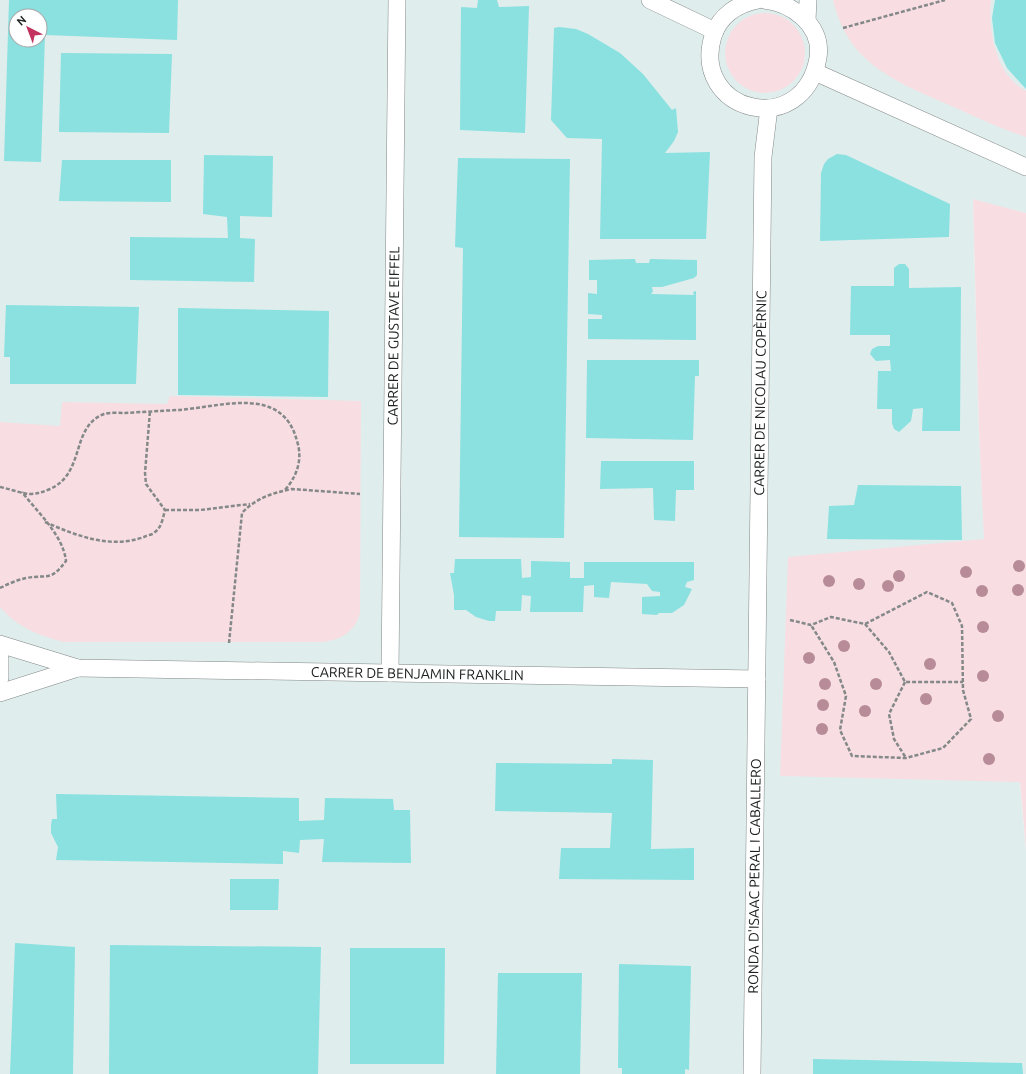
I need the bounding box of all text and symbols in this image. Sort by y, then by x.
north arrow [8,8,48,48]
text: N [14,13,28,28]
street label: CARRER DE GUSTAVE EIFFEL [385,246,402,426]
street label: CARRER DE NICOLAU COPÈRNIC [751,290,769,496]
street label: CARRER DE BENJAMIN FRANKLIN [311,664,524,683]
street label: RONDA D'ISAAC PERAL I CABALLERO [745,758,764,994]

